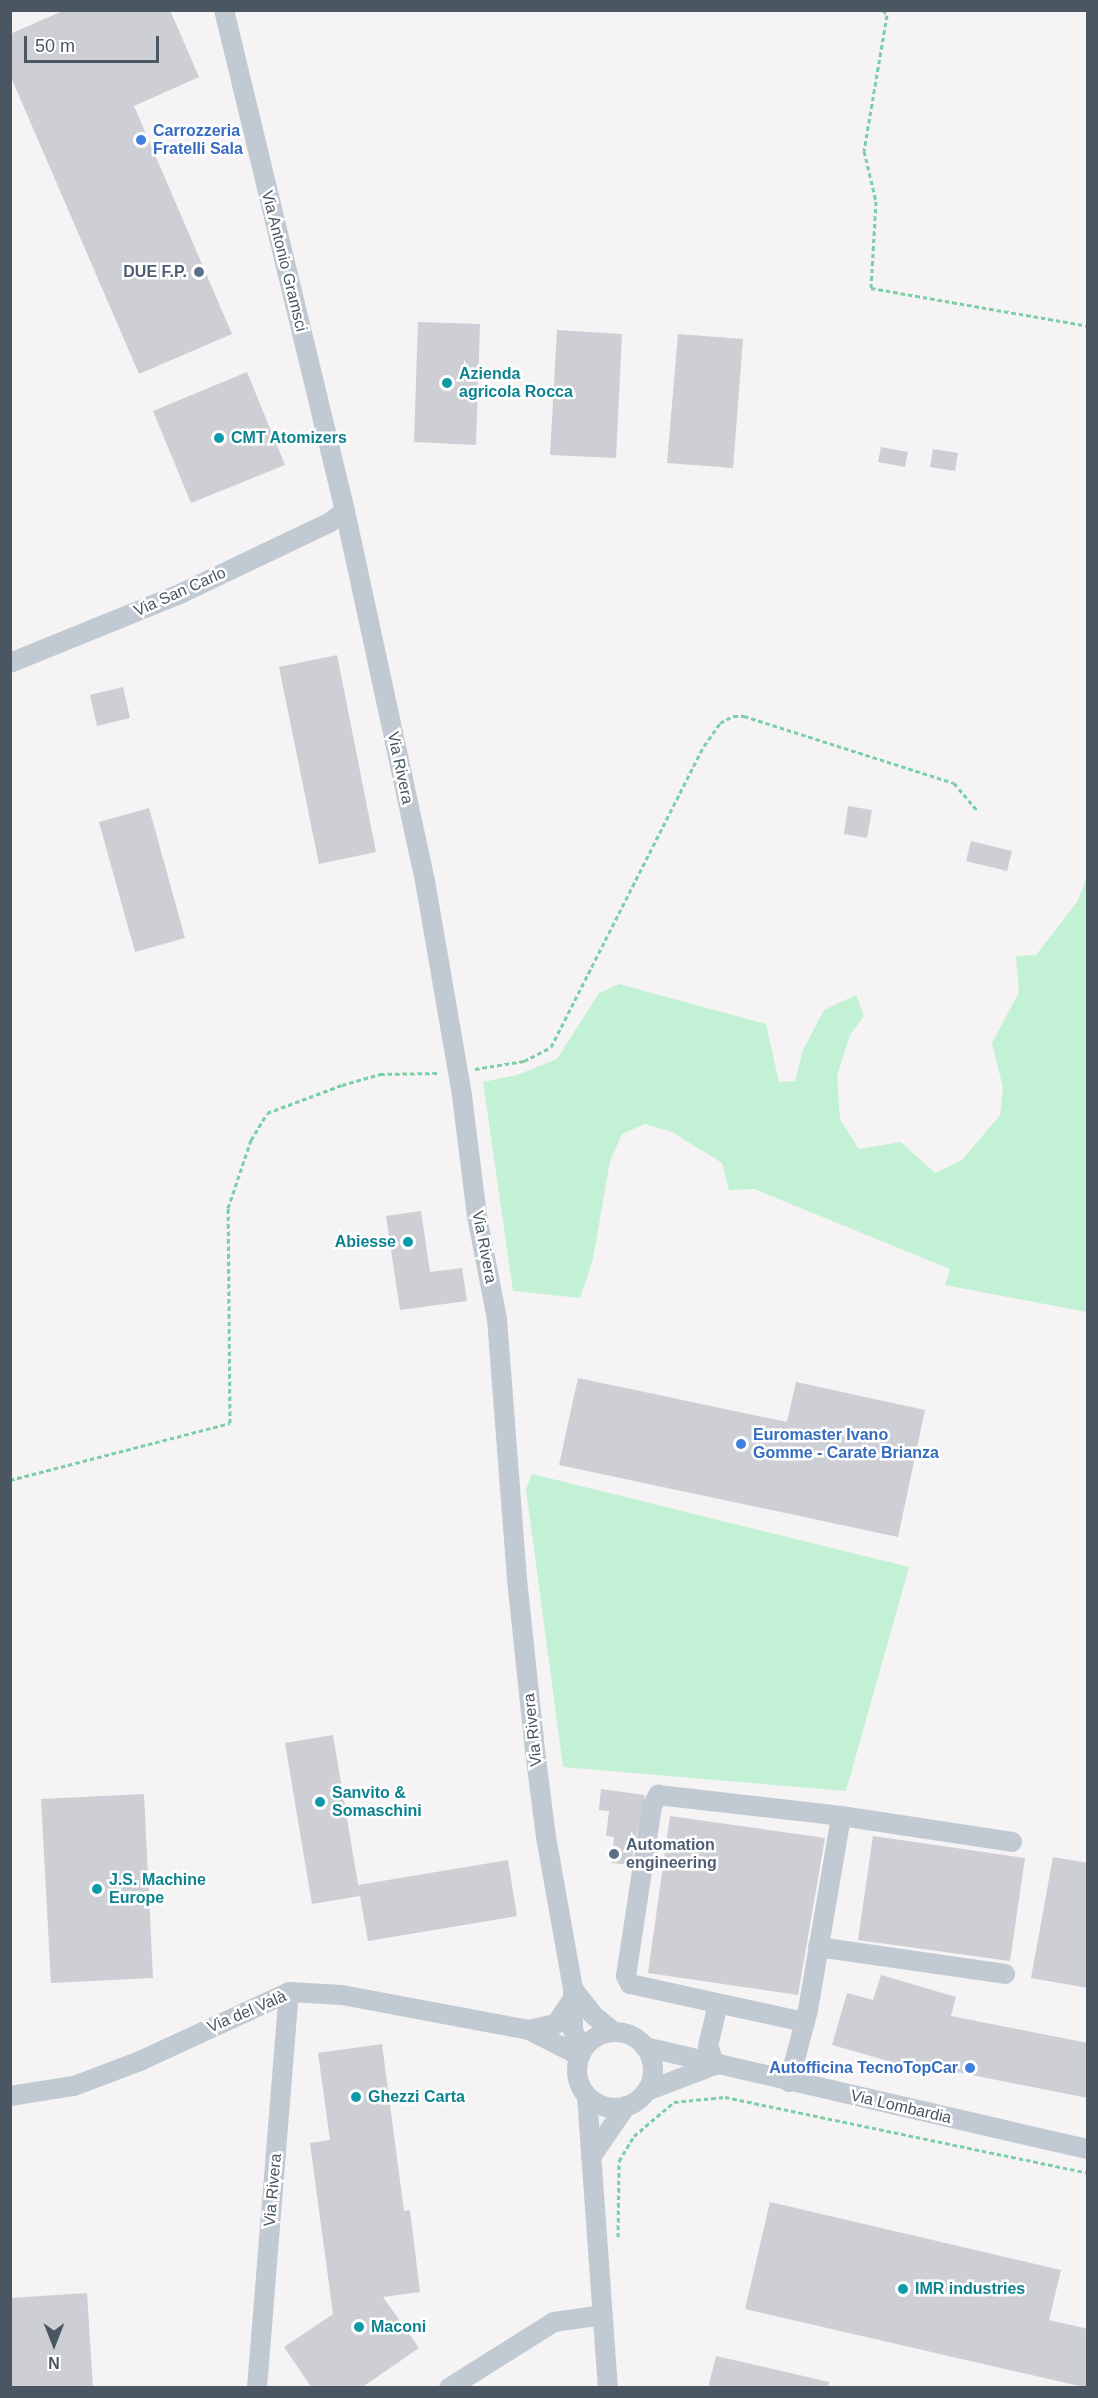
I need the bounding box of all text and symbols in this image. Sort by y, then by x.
scale bar [27,24,162,62]
text: 50 m [35,36,75,56]
place label: Carrozzeria Fratelli Sala [153,121,243,159]
marker: Carrozzeria Fratelli Sala [134,133,148,147]
street label: Via Antonio Gramsci [257,188,311,334]
place label: DUE F.P. [123,262,187,282]
marker: DUE F.P. [192,265,206,279]
place label: Azienda agricola Rocca [459,364,573,402]
marker: Azienda agricola Rocca [440,376,454,390]
place label: CMT Atomizers [231,428,347,448]
marker: CMT Atomizers [212,431,226,445]
street label: Via San Carlo [131,563,229,621]
street label: Via Rivera [383,730,417,806]
street label: Via Rivera [468,1209,500,1285]
place label: Abiesse [335,1232,396,1252]
marker: Abiesse [401,1235,415,1249]
place label: Euromaster Ivano Gomme - Carate Brianza [753,1425,939,1463]
marker: Euromaster Ivano Gomme - Carate Brianza [734,1437,748,1451]
street label: Via Rivera [520,1692,546,1768]
place label: Sanvito & Somaschini [332,1783,422,1821]
marker: Sanvito & Somaschini [313,1795,327,1809]
place label: Automation engineering [626,1835,717,1873]
marker: Automation engineering [607,1847,621,1861]
place label: J.S. Machine Europe [109,1870,206,1908]
marker: J.S. Machine Europe [90,1882,104,1896]
street label: Via del Valà [205,1987,289,2037]
place label: Autofficina TecnoTopCar [769,2058,958,2078]
marker: Autofficina TecnoTopCar [963,2061,977,2075]
street label: Via Lombardia [849,2086,953,2128]
place label: Ghezzi Carta [368,2087,465,2107]
marker: Ghezzi Carta [349,2090,363,2104]
street label: Via Rivera [260,2153,286,2227]
place label: IMR industries [915,2279,1025,2299]
marker: IMR industries [896,2282,910,2296]
north arrow [24,2314,84,2374]
place label: Maconi [371,2317,426,2337]
marker: Maconi [352,2320,366,2334]
text: N [48,2354,60,2371]

